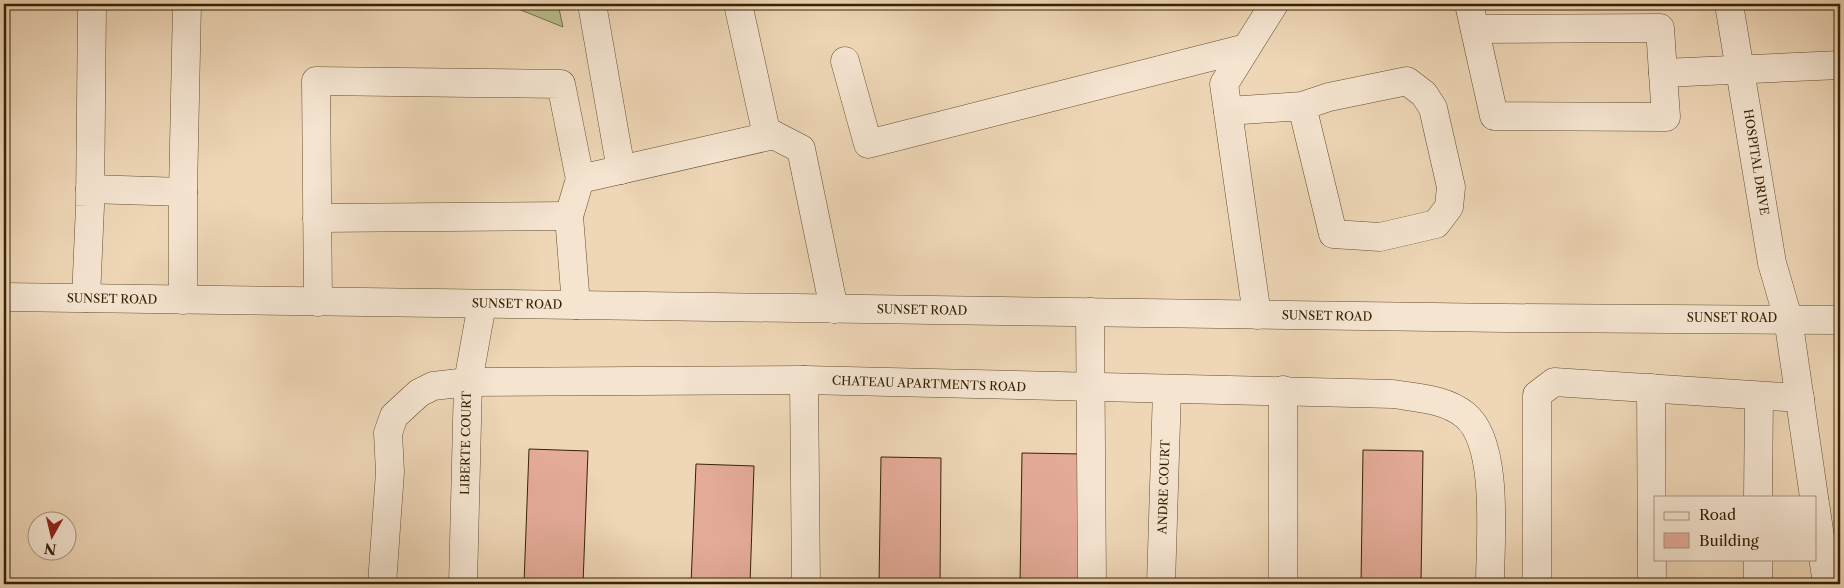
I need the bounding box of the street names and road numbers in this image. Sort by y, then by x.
street label: HOSPITAL DRIVE [1741,108,1772,216]
street label: SUNSET ROAD [67,290,158,307]
street label: SUNSET ROAD [472,295,563,312]
street label: SUNSET ROAD [877,301,968,318]
street label: SUNSET ROAD [1282,307,1373,324]
street label: SUNSET ROAD [1687,310,1778,325]
street label: CHATEAU APARTMENTS ROAD [832,373,1027,394]
street label: LIBERTE COURT [457,391,474,495]
street label: ANDRE COURT [1154,439,1173,536]

